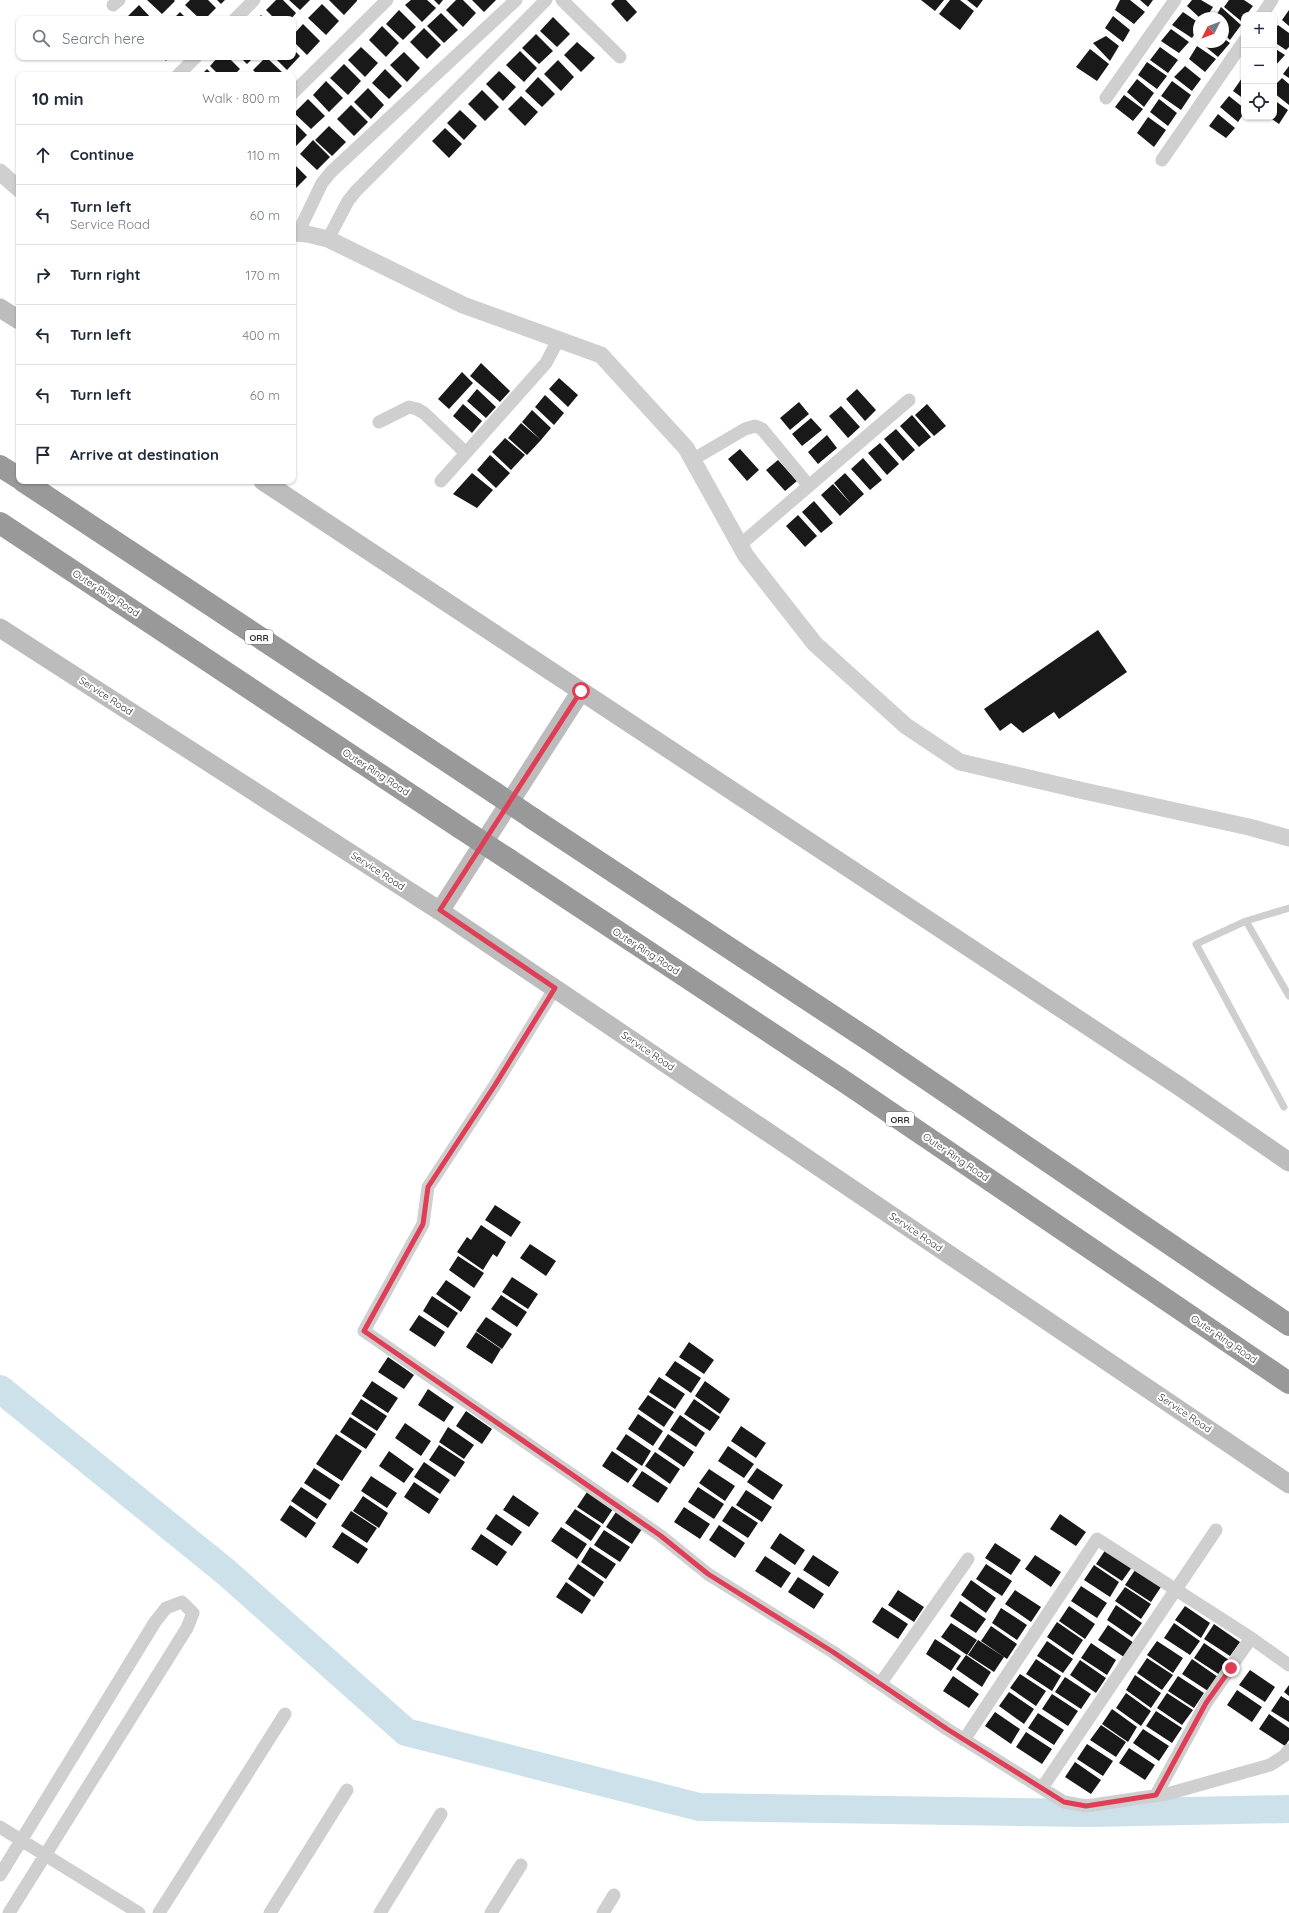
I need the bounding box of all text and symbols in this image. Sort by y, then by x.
north arrow [1193,12,1229,48]
map controls [1241,12,1277,120]
button: + [1241,12,1277,48]
search box [16,16,296,60]
icon: search [30,27,52,49]
text: Search here [62,29,145,48]
button: − [1241,48,1277,84]
button: locate [1241,84,1277,120]
text: 10 min [32,88,84,109]
text: Walk · 800 m [202,90,280,106]
icon: ahead [32,144,54,166]
text: Continue [70,145,134,164]
text: 110 m [247,147,280,163]
text: Turn left [70,197,132,216]
icon: left [32,204,54,226]
text: 60 m [250,207,280,223]
text: Service Road [70,216,150,232]
icon: right [32,264,54,286]
text: Turn right [70,265,141,284]
text: 170 m [245,267,280,283]
icon: left [32,324,54,346]
text: Turn left [70,325,132,344]
text: 400 m [242,327,280,343]
icon: left [32,384,54,406]
text: Turn left [70,385,132,404]
text: 60 m [250,387,280,403]
icon: arrive [32,444,54,466]
text: Arrive at destination [70,445,219,464]
street label: Outer Ring Road [70,566,142,620]
road number: ORR [245,630,273,644]
street label: Service Road [77,674,135,718]
route start [572,682,590,700]
street label: Outer Ring Road [340,745,412,799]
street label: Service Road [349,849,407,893]
street label: Outer Ring Road [610,924,682,978]
street label: Service Road [619,1028,677,1074]
road number: ORR [886,1112,914,1126]
street label: Outer Ring Road [920,1130,992,1184]
street label: Service Road [887,1209,945,1255]
street label: Outer Ring Road [1188,1312,1260,1366]
street label: Service Road [1156,1390,1214,1436]
route end [1222,1659,1240,1677]

